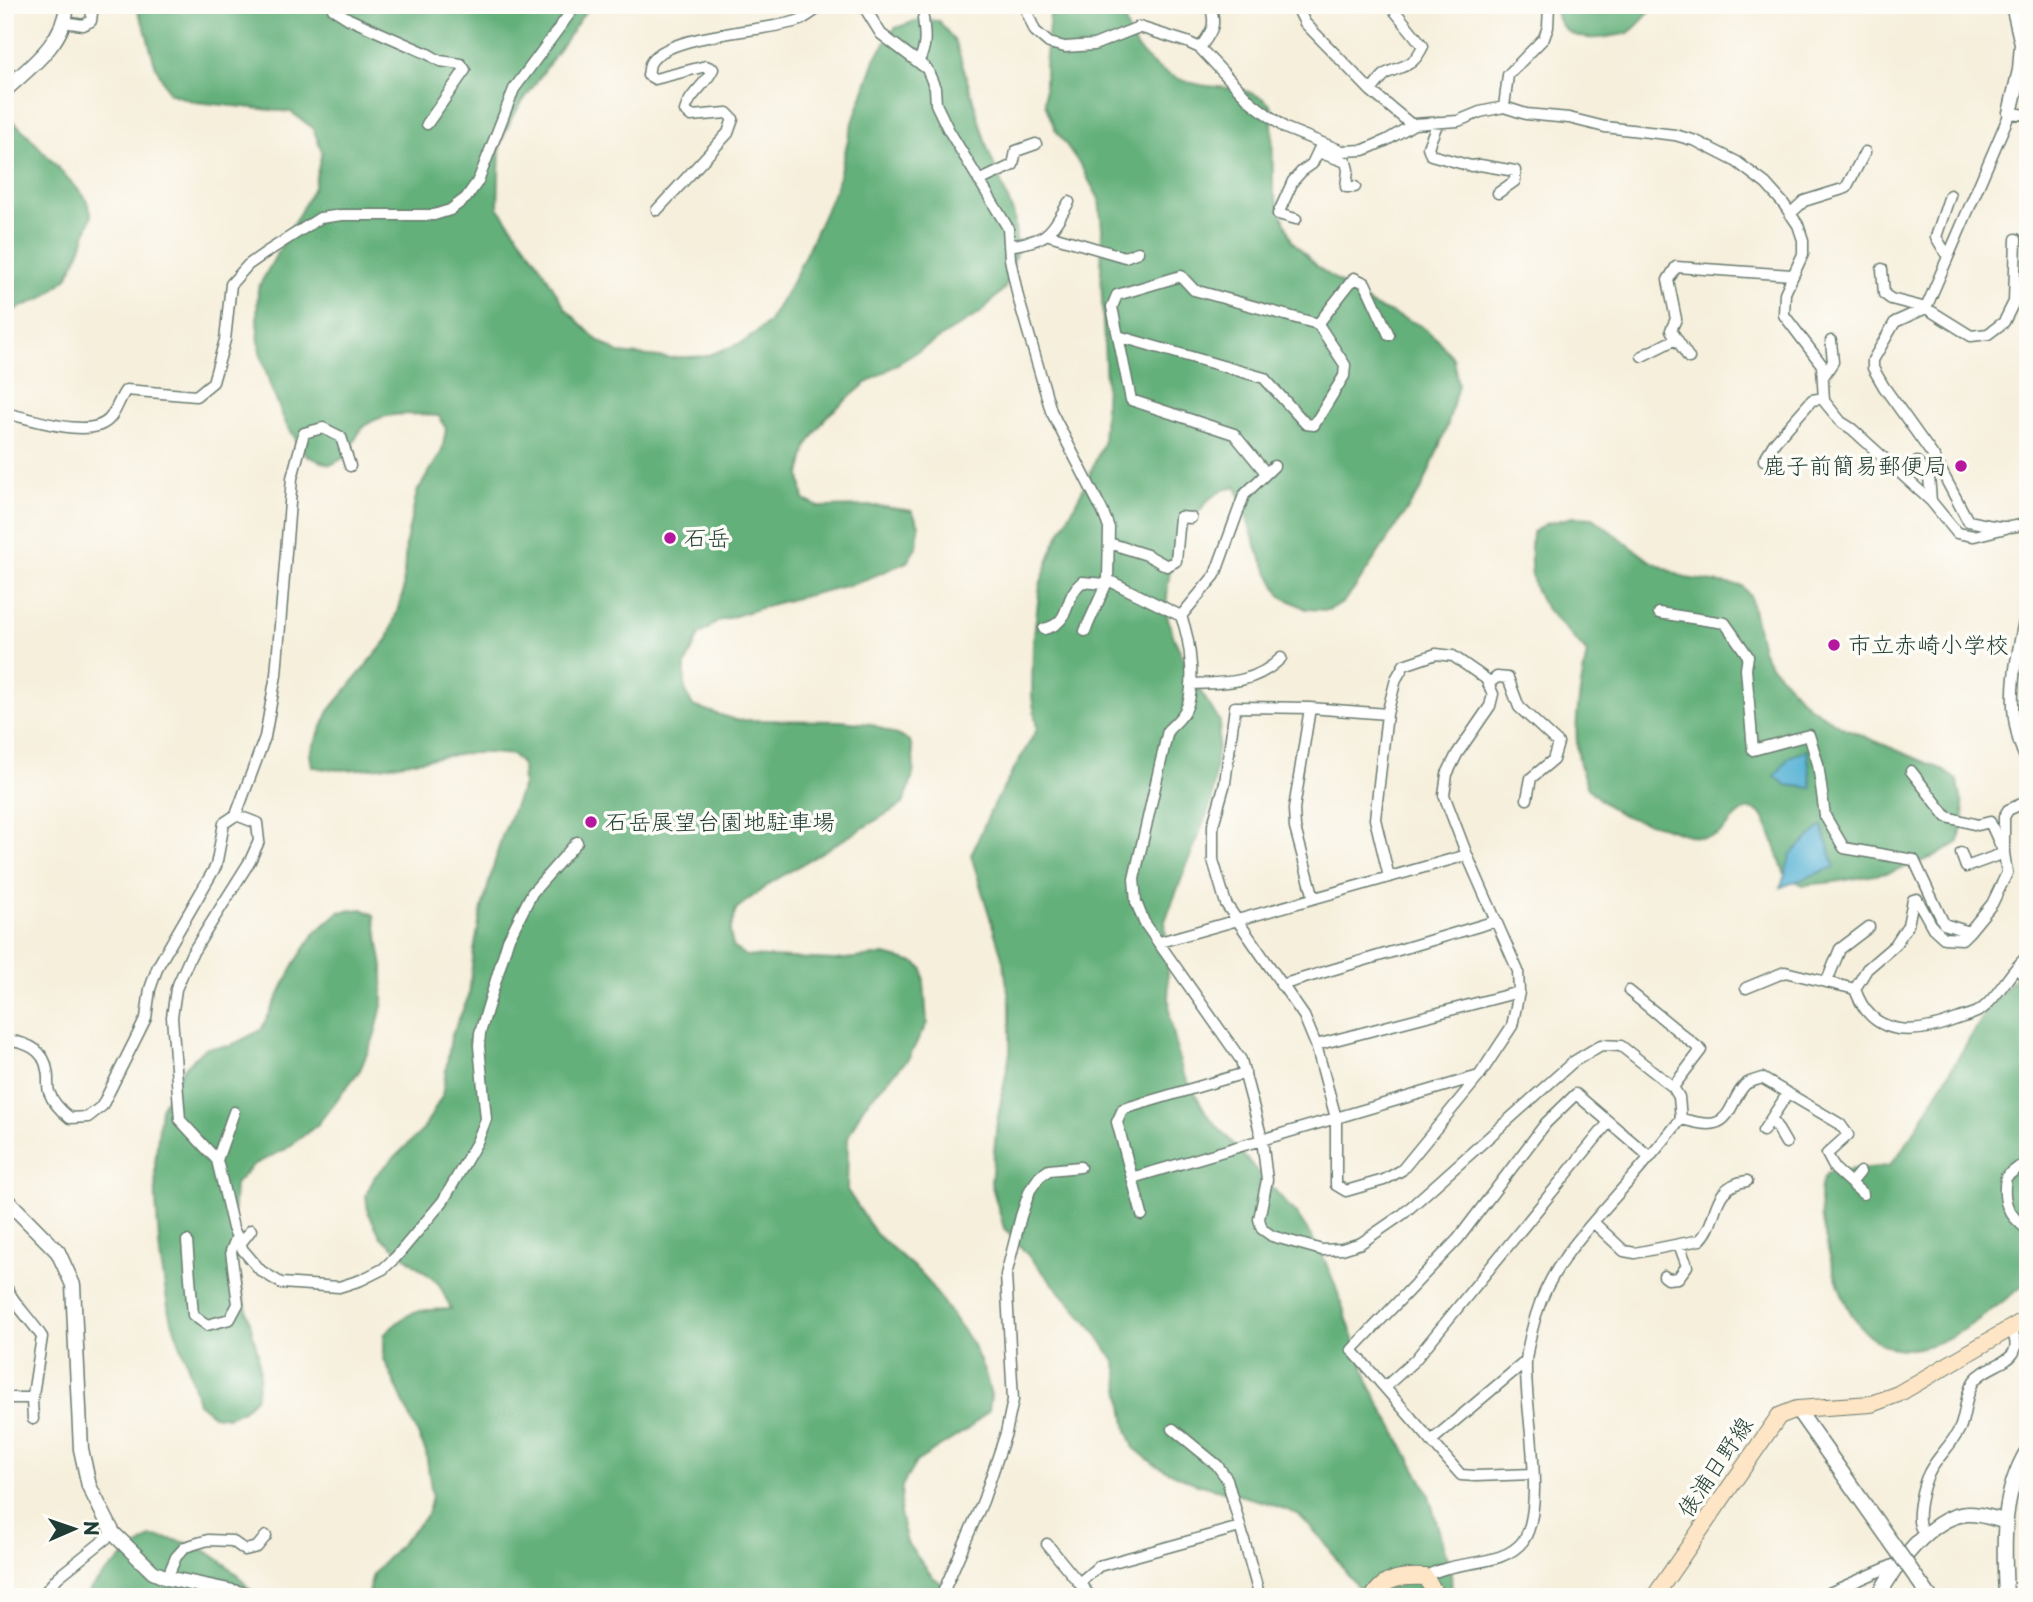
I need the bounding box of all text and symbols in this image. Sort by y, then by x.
place label: 鹿子前簡易郵便局 [1763,447,1947,482]
marker: 鹿子前簡易郵便局 [1953,458,1969,474]
place label: 石岳 [684,519,730,554]
marker: 石岳 [662,530,678,546]
place label: 市立赤崎小学校 [1848,626,2009,661]
marker: 市立赤崎小学校 [1826,637,1842,653]
place label: 石岳展望台園地駐車場 [605,803,835,838]
marker: 石岳展望台園地駐車場 [583,814,599,830]
street label: 俵浦日野線 [1667,1409,1760,1524]
north arrow [38,1494,108,1564]
text: N [78,1520,106,1536]

